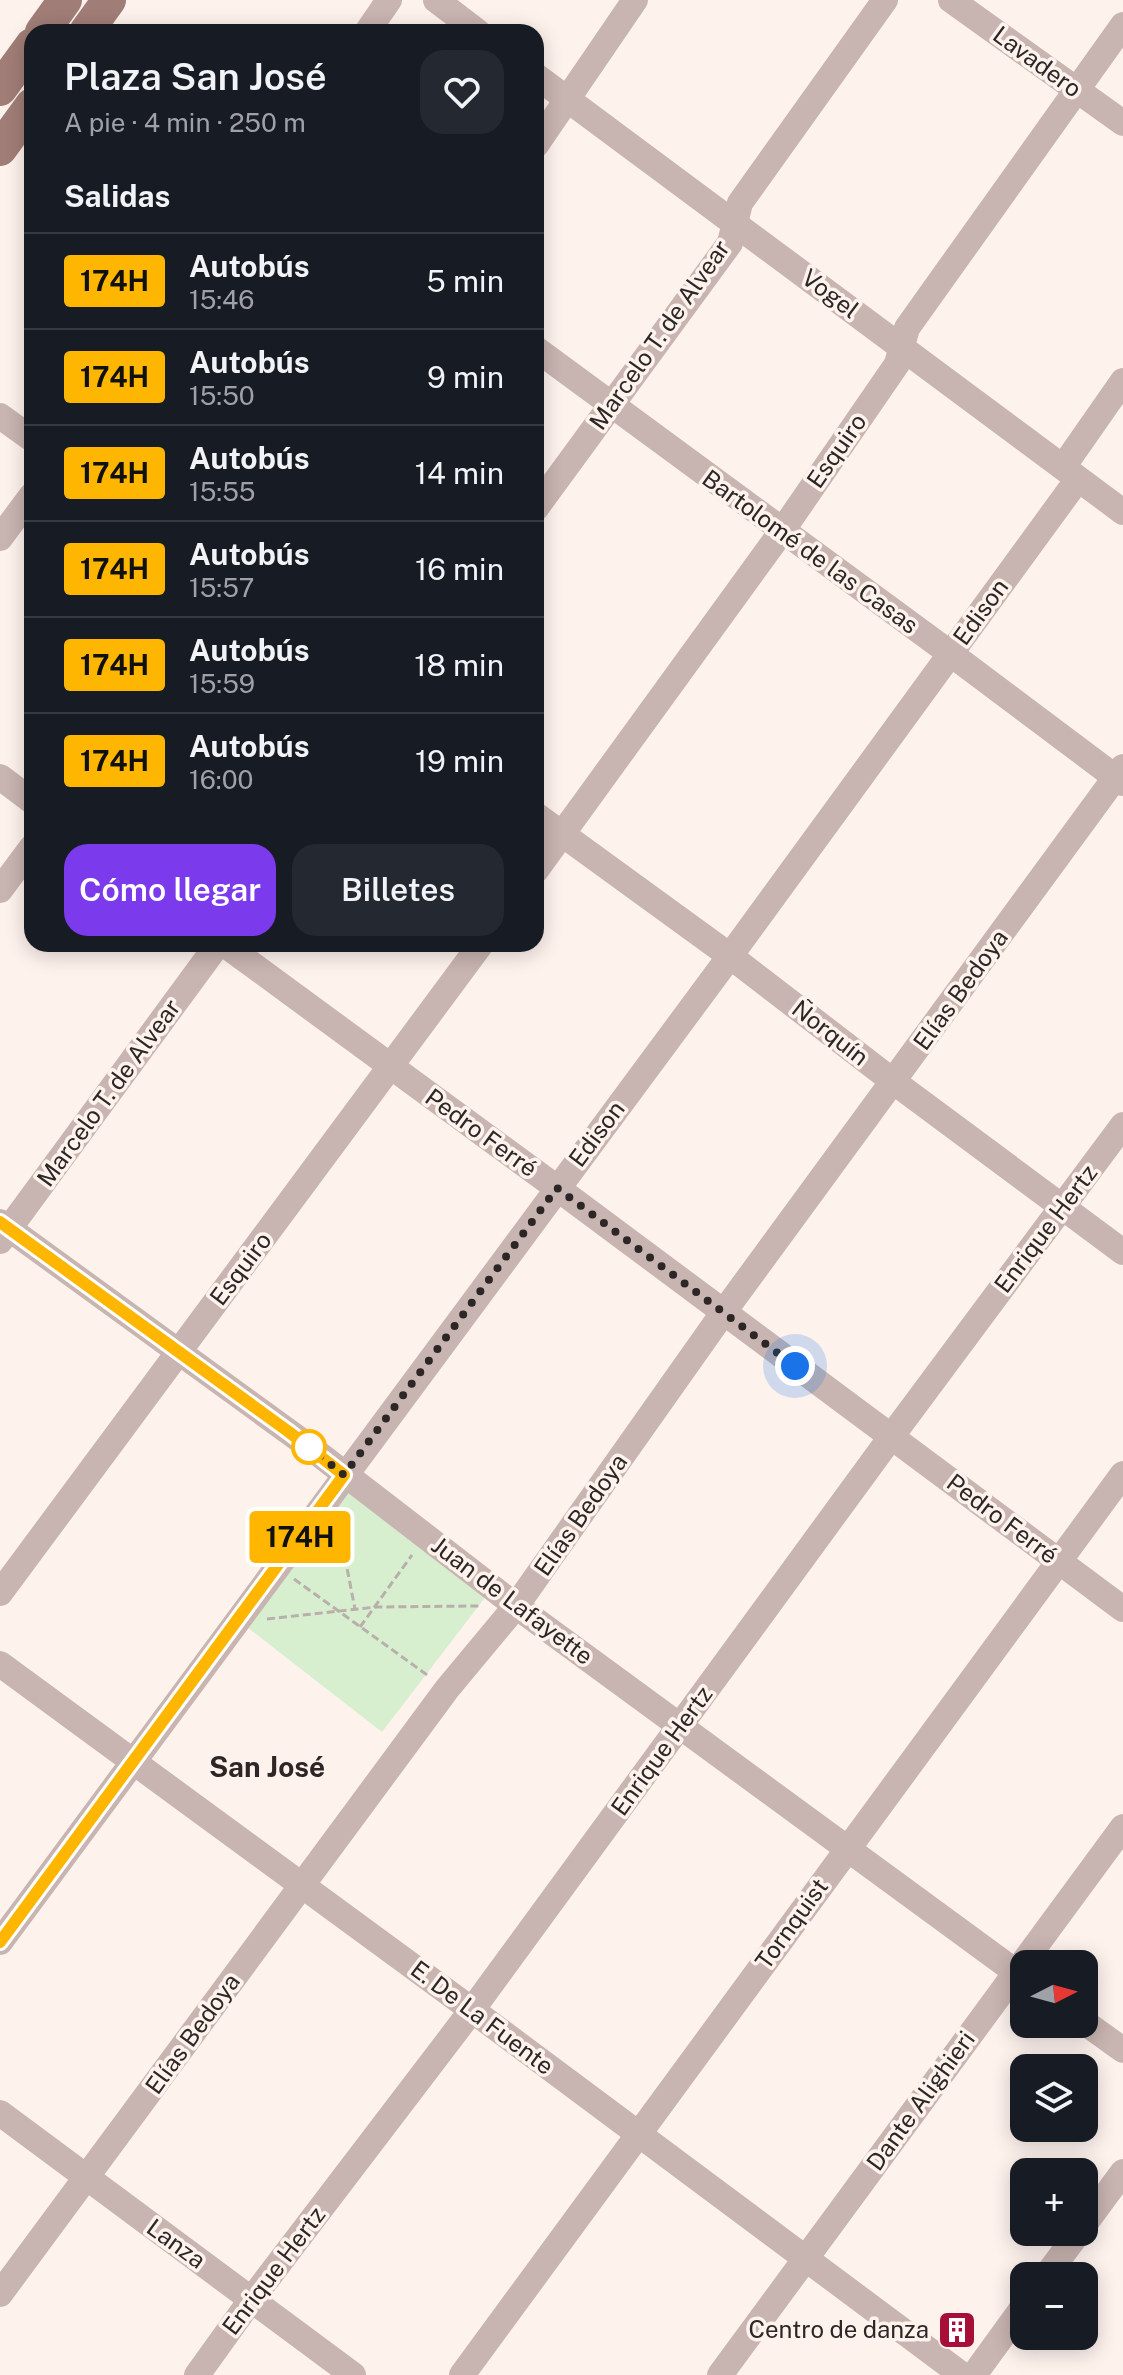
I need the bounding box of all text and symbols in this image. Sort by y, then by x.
street label: Lavadero [988,20,1087,103]
button: heart [420,50,504,134]
text: Plaza San José [64,54,327,99]
text: A pie · 4 min · 250 m [64,107,306,138]
text: Salidas [64,178,170,214]
street label: Marcelo T. de Alvear [583,234,735,435]
text: Autobús [189,248,309,284]
text: 5 min [427,263,504,299]
street label: Vogel [797,263,865,324]
text: 174H [80,264,149,297]
text: 15:46 [189,284,255,315]
text: Autobús [189,344,309,380]
text: 9 min [427,359,504,395]
text: 174H [80,360,149,393]
text: 15:50 [189,380,255,411]
street label: Esquiro [801,408,872,493]
text: Autobús [189,440,309,476]
text: 14 min [415,455,504,491]
text: 174H [80,456,149,489]
street label: Bartolomé de las Casas [697,464,924,639]
text: 15:55 [189,476,256,507]
text: Autobús [189,536,309,572]
text: 16 min [415,551,504,587]
text: 174H [80,552,149,585]
text: 15:57 [189,572,254,603]
street label: Edison [947,573,1013,650]
text: Autobús [189,632,309,668]
text: 18 min [414,647,504,683]
text: 174H [80,648,149,681]
text: 15:59 [189,668,255,699]
text: Autobús [189,728,309,764]
text: 19 min [415,743,504,779]
text: 174H [80,744,149,777]
text: 16:00 [189,764,253,795]
button: Cómo llegar [64,844,276,936]
button: Billetes [292,844,504,936]
street label: Elías Bedoya [907,924,1013,1055]
street label: Marcelo T. de Alvear [31,993,186,1192]
street label: Ñorquín [787,994,874,1071]
street label: Pedro Ferré [420,1082,543,1182]
street label: Edison [563,1095,630,1172]
street label: Enrique Hertz [988,1159,1102,1298]
street label: Esquiro [204,1226,277,1310]
your location [775,1346,815,1386]
unlabelled marker [292,1430,326,1464]
street label: Elías Bedoya [528,1448,632,1581]
street label: Pedro Ferré [942,1468,1063,1569]
line badge: 174H [244,1511,356,1563]
text: 174H [265,1520,335,1553]
street label: Juan de Lafayette [426,1530,599,1670]
street label: Enrique Hertz [605,1680,717,1820]
district label: San José [209,1750,325,1783]
street label: Tornquist [749,1873,833,1974]
north arrow [1010,1950,1098,2038]
map controls [1010,1950,1098,2350]
street label: E. De La Fuente [406,1954,559,2080]
street label: Elías Bedoya [139,1968,245,2099]
street label: Dante Alighieri [860,2025,980,2175]
button: layers [1010,2054,1098,2142]
button: + [1010,2158,1098,2246]
street label: Enrique Hertz [216,2201,330,2340]
street label: Lanza [142,2213,211,2274]
button: − [1010,2262,1098,2350]
building icon: Centro de danza [936,2309,978,2351]
place label: Centro de danza [749,2315,929,2343]

